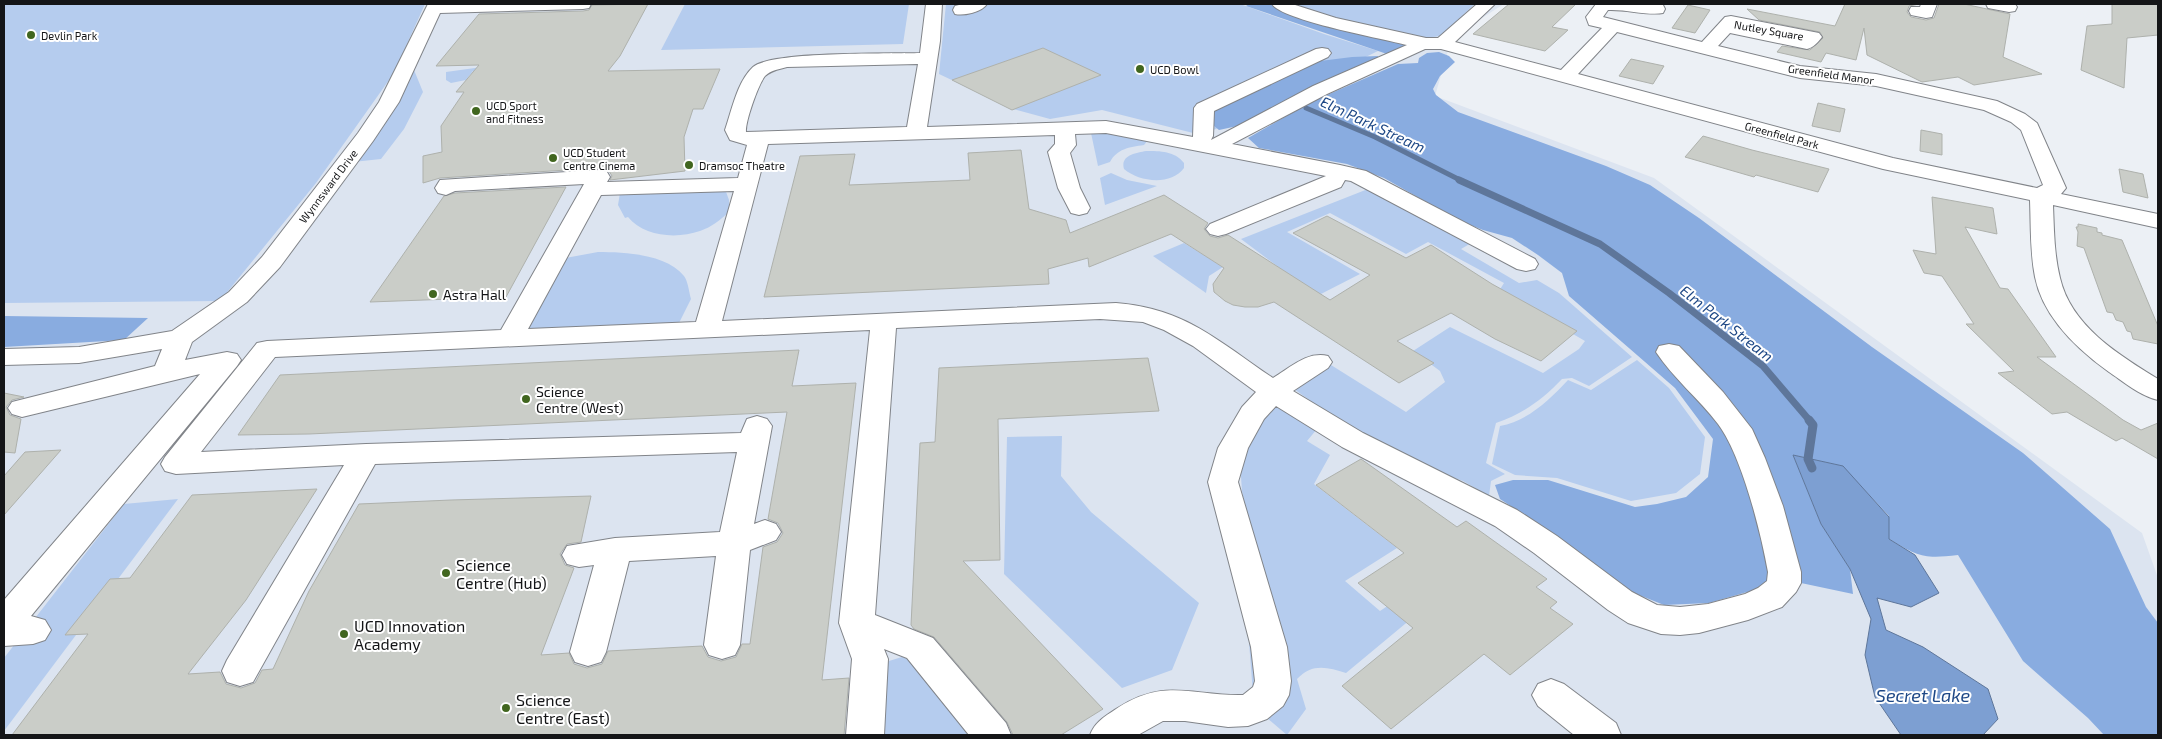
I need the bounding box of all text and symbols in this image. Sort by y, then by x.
street label: Nutley Square [1733,17,1805,43]
marker: Devlin Park [25,29,37,41]
place label: Devlin Park [41,29,98,42]
street label: Greenfield Manor [1787,62,1875,87]
marker: UCD Bowl [1134,63,1146,75]
place label: UCD Bowl [1150,63,1199,76]
water label: Elm Park Stream [1318,92,1428,156]
place label: UCD Sport and Fitness [486,99,544,125]
marker: UCD Sport and Fitness [470,105,482,117]
street label: Greenfield Park [1743,119,1821,151]
place label: UCD Student Centre Cinema [563,146,635,172]
street label: Wynnsward Drive [296,147,360,225]
marker: UCD Student Centre Cinema [547,152,559,164]
marker: Dramsoc Theatre [683,159,695,171]
place label: Dramsoc Theatre [699,159,785,172]
water label: Elm Park Stream [1677,281,1777,365]
place label: Astra Hall [443,286,507,303]
marker: Astra Hall [427,288,439,300]
place label: Science Centre (West) [536,383,624,416]
marker: Science Centre (West) [520,393,532,405]
place label: Science Centre (Hub) [456,555,547,592]
marker: Science Centre (Hub) [440,567,452,579]
place label: UCD Innovation Academy [354,616,465,653]
marker: UCD Innovation Academy [338,628,350,640]
water label: Secret Lake [1876,684,1970,706]
place label: Science Centre (East) [516,690,610,727]
marker: Science Centre (East) [500,702,512,714]

